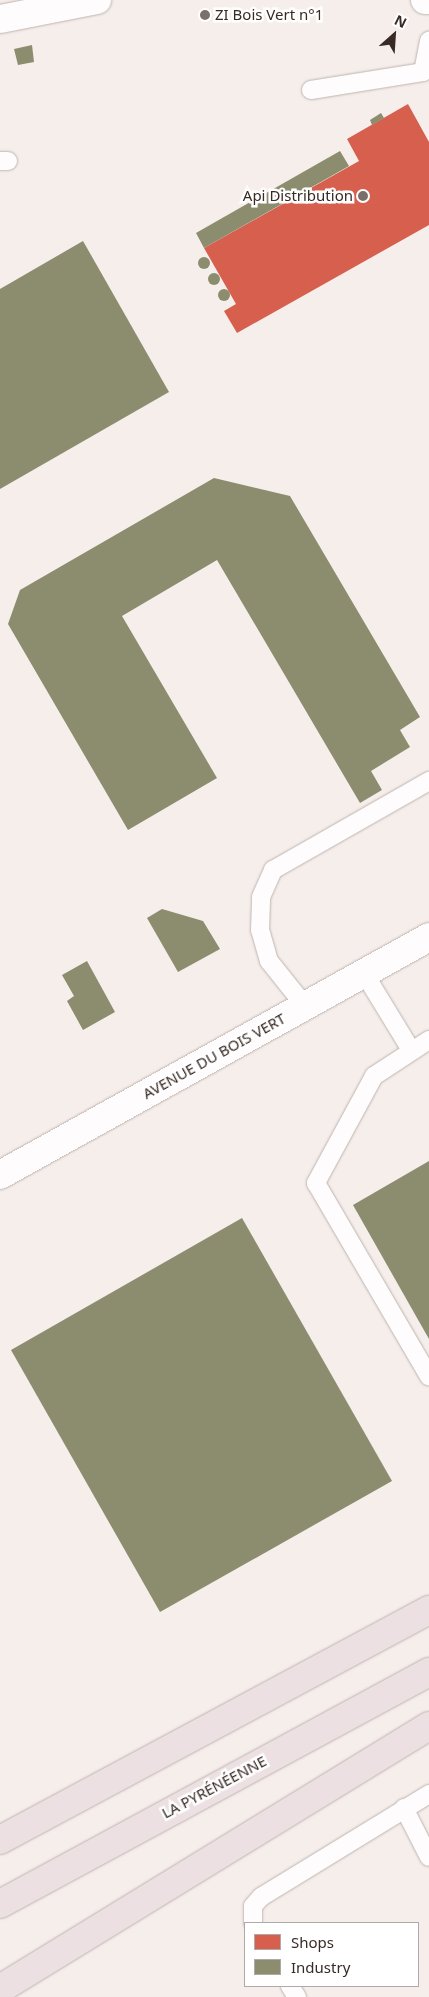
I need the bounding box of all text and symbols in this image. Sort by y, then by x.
place label: ZI Bois Vert n°1 [215,6,323,24]
marker: ZI Bois Vert n°1 [199,9,211,21]
north arrow [369,10,419,60]
text: N [392,10,410,32]
place label: Api Distribution [243,187,353,205]
marker: Api Distribution [357,190,369,202]
street label: AVENUE DU BOIS VERT [139,1009,289,1103]
street label: LA PYRÉNÉENNE [159,1752,269,1822]
legend [244,1922,419,1987]
text: Shops [291,1932,334,1952]
text: Industry [291,1957,350,1977]

